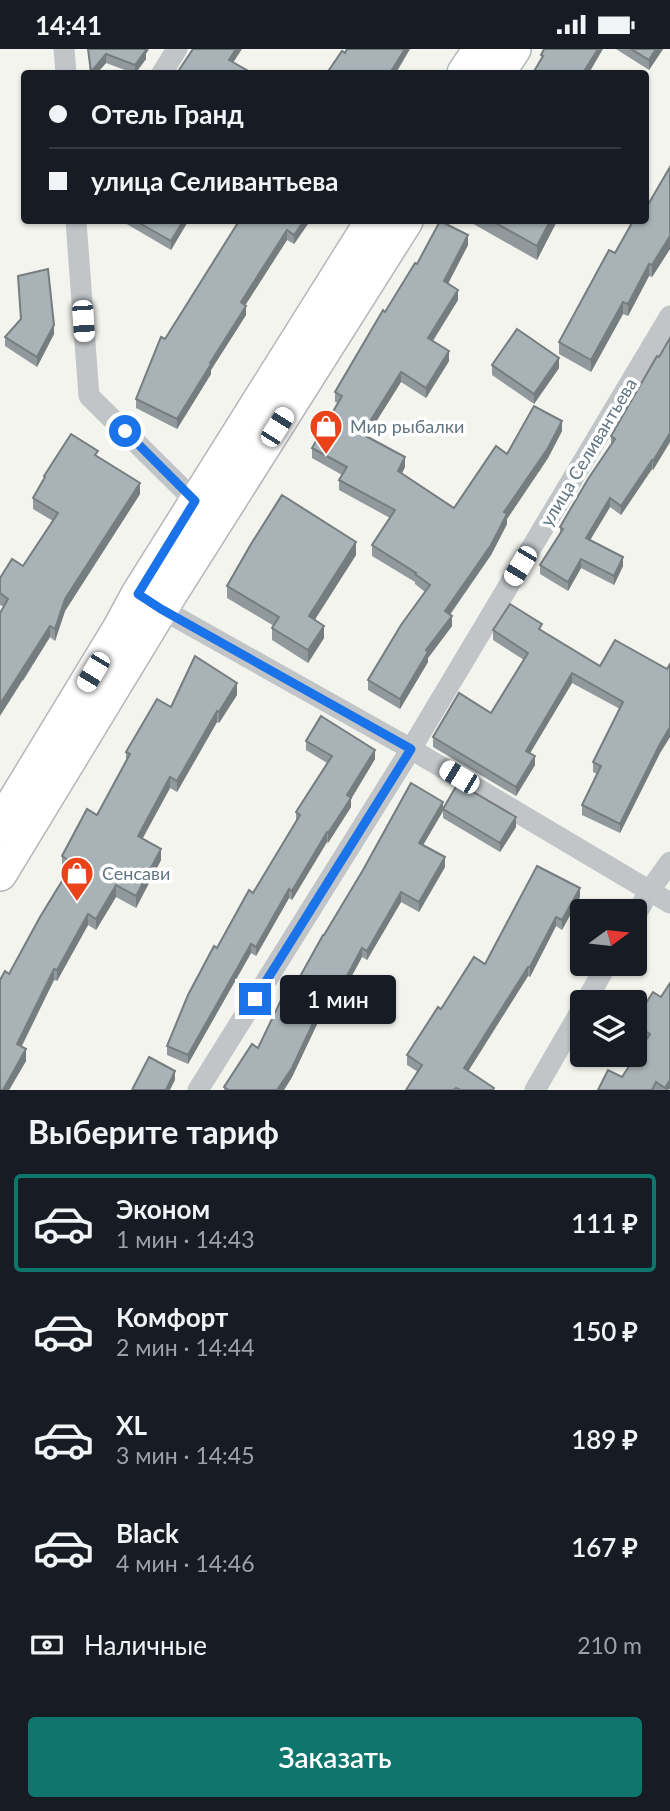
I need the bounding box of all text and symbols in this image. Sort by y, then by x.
text: 14:41 [35,9,102,41]
text: Отель Гранд [91,98,244,130]
text: улица Селивантьева [91,165,338,197]
car [72,299,95,343]
street label: улица Селивантьева [535,374,641,530]
car [257,404,298,450]
shop icon: Мир рыбалки [307,407,345,456]
route start [109,415,141,447]
place label: Мир рыбалки [350,415,464,437]
car [501,543,540,589]
car [74,649,113,695]
car [436,757,483,797]
shop icon: Сенсави [58,854,96,903]
place label: Сенсави [102,862,170,884]
north arrow [570,899,648,977]
map controls [570,899,647,1067]
callout: 1 мин [280,975,395,1023]
route end [239,983,271,1015]
text: 1 мин [307,985,369,1013]
button: layers [570,990,647,1067]
text: Выберите тариф [28,1112,279,1151]
icon: car [32,1192,95,1255]
text: Эконом [116,1193,210,1225]
text: 111 ₽ [571,1207,638,1239]
text: 1 мин · 14:43 [116,1225,255,1253]
icon: car [32,1300,95,1363]
text: Комфорт [116,1301,228,1333]
text: 150 ₽ [571,1315,638,1347]
text: 2 мин · 14:44 [116,1333,255,1361]
icon: car [32,1408,95,1471]
text: XL [116,1409,147,1441]
text: 189 ₽ [571,1423,638,1455]
text: 3 мин · 14:45 [116,1441,255,1469]
icon: car [32,1516,95,1579]
text: Black [116,1517,179,1549]
text: 167 ₽ [571,1531,638,1563]
text: 4 мин · 14:46 [116,1549,255,1577]
icon: cash [28,1626,66,1664]
text: Наличные [84,1629,207,1661]
text: 210 m [577,1631,642,1659]
button: Заказать [28,1717,642,1797]

